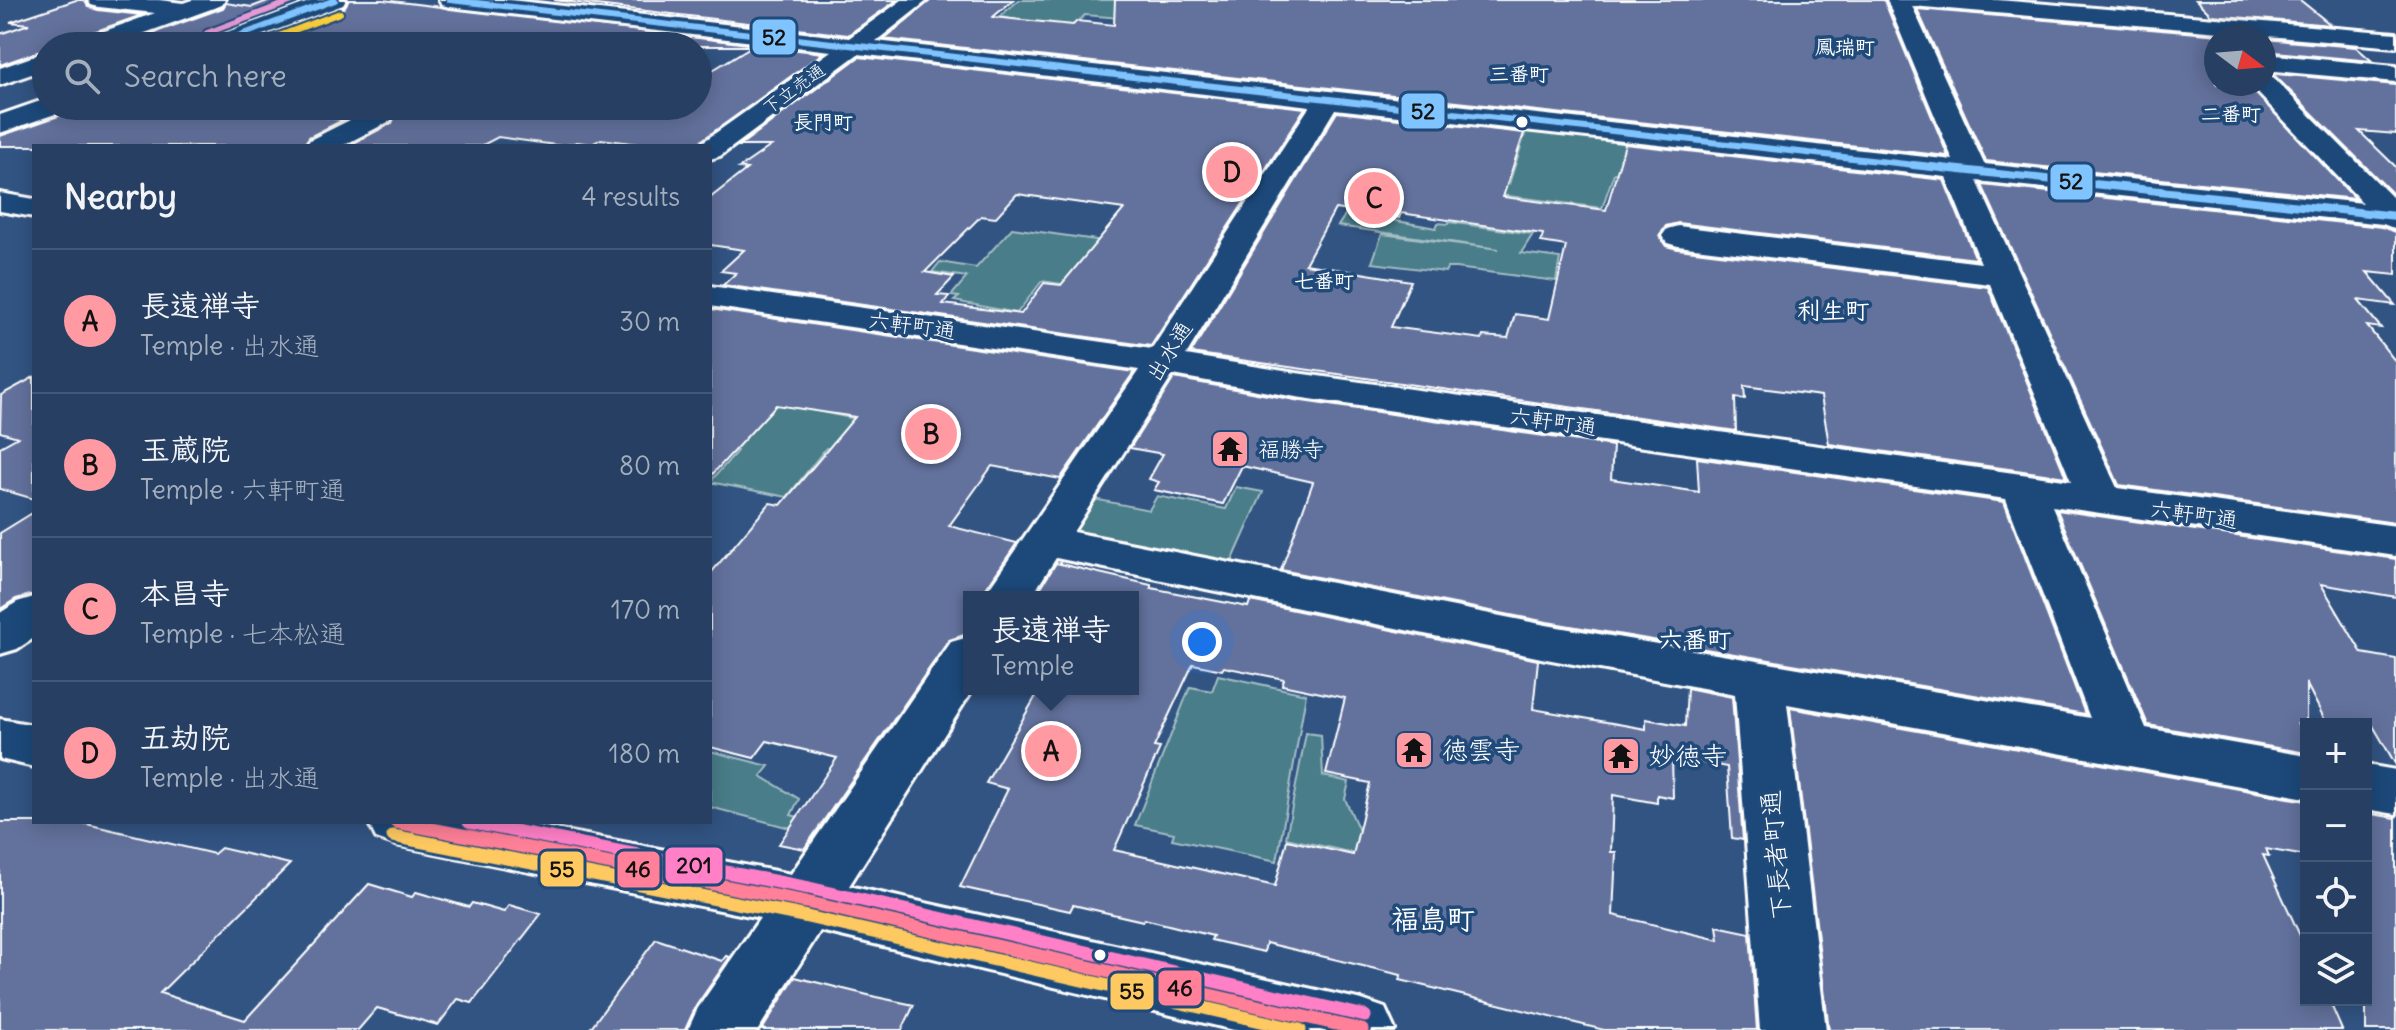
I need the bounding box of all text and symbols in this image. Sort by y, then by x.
line badge: 52 [751,18,797,56]
text: 52 [762,23,786,51]
north arrow [2204,24,2276,96]
search box [32,32,712,120]
district label: 鳳瑞町 [1815,34,1875,59]
icon: search [60,54,104,98]
text: Search here [124,57,287,95]
street label: 下立売通 [758,58,830,119]
district label: 三番町 [1489,61,1549,86]
line badge: 52 [1400,92,1446,130]
text: 52 [1411,97,1435,125]
district label: 二番町 [2201,101,2261,126]
district label: 長門町 [793,109,853,134]
unlabelled marker [1514,114,1530,130]
pin: D [1206,142,1258,202]
line badge: 52 [2049,163,2094,201]
text: 52 [2059,167,2083,195]
pin: C [1348,168,1400,228]
text: Nearby [64,175,177,218]
text: 4 results [582,180,680,213]
district label: 七番町 [1294,268,1354,293]
text: 長遠禅寺 [140,286,260,324]
district label: 利生町 [1797,295,1869,325]
text: A [82,305,98,338]
text: 30 m [619,305,680,338]
street label: 六軒町通 [866,305,958,345]
street label: 出水通 [1140,316,1198,386]
text: Temple · 出水通 [140,329,319,362]
street label: 六軒町通 [1507,401,1599,441]
pin: B [905,404,957,464]
temple icon: 福勝寺 [1209,428,1251,470]
text: 玉蔵院 [140,430,230,468]
place label: 福勝寺 [1258,435,1324,463]
text: B [81,449,99,482]
text: 80 m [619,449,680,482]
text: Temple · 六軒町通 [140,473,345,506]
street label: 六軒町通 [2148,494,2240,534]
text: 本昌寺 [140,574,230,612]
popup [963,591,1139,695]
text: C [81,593,99,626]
text: 170 m [611,593,680,626]
text: 長遠禅寺 [991,610,1111,648]
text: Temple · 七本松通 [140,617,345,650]
your location [1182,622,1222,662]
district label: 六番町 [1659,624,1731,654]
text: Temple [991,649,1074,682]
text: 五劫院 [140,718,230,756]
map controls [2300,718,2372,1006]
button: + [2300,718,2372,790]
pin: A [1025,721,1077,781]
temple icon: 徳雲寺 [1393,729,1435,771]
place label: 徳雲寺 [1442,733,1520,766]
temple icon: 妙徳寺 [1600,735,1642,777]
text: D [81,737,99,770]
text: 180 m [609,737,680,770]
place label: 妙徳寺 [1649,739,1727,772]
text: Temple · 出水通 [140,761,319,794]
street label: 下長者町通 [1753,789,1798,921]
button: − [2300,790,2372,862]
line badge: 201 [664,846,724,885]
line badge: 55 [539,850,585,888]
line badge: 46 [616,850,661,889]
text: 201 [676,851,712,879]
text: 55 [549,855,575,883]
text: 46 [625,855,651,883]
button: locate [2300,862,2372,934]
district label: 福島町 [1391,901,1475,937]
button: layers [2300,934,2372,1006]
unlabelled marker [1092,947,1108,963]
line badge: 46 [1157,969,1203,1007]
line badge: 55 [1109,972,1155,1011]
text: 46 [1167,974,1193,1002]
text: 55 [1119,977,1145,1005]

